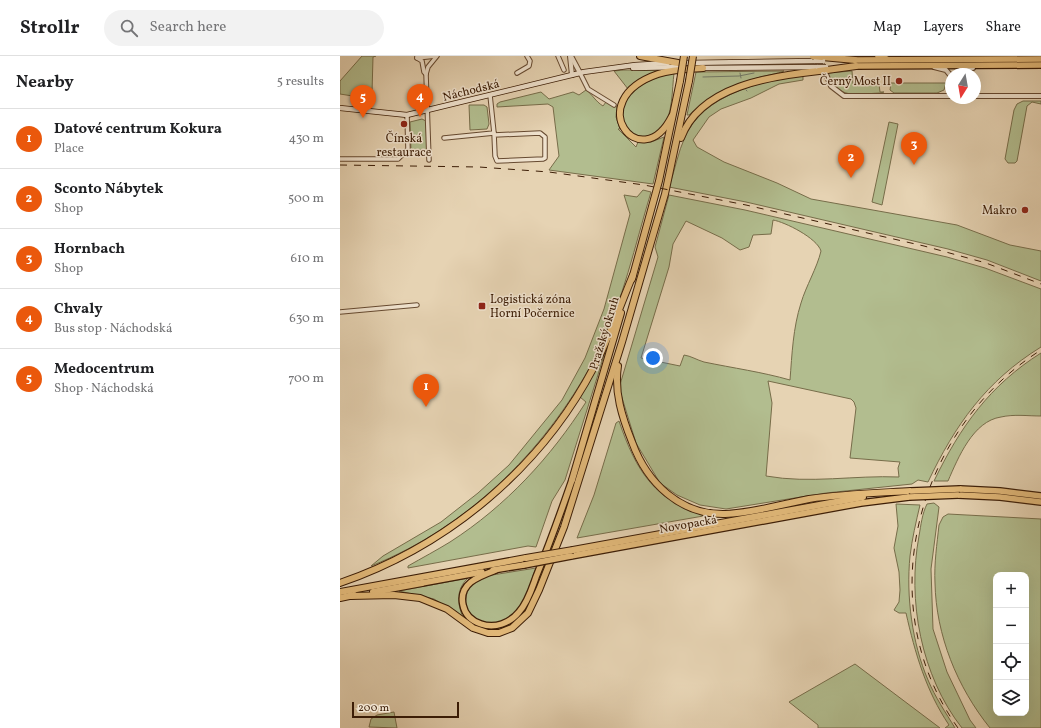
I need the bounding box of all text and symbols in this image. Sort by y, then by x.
search box [104,10,384,46]
text: Strollr [20,15,80,41]
icon: search [118,17,140,39]
text: Search here [150,17,226,38]
text: Map [873,18,901,37]
text: Layers [923,18,963,37]
text: Share [985,18,1021,37]
north arrow [945,68,981,104]
text: Nearby [16,71,74,94]
text: 5 results [277,73,324,91]
place label: Černý Most II [820,73,891,90]
street label: Náchodská [441,76,501,106]
marker: Černý Most II [894,76,904,86]
pin: 4 [407,84,433,117]
pin: 5 [350,85,376,118]
text: Datové centrum Kokura [54,119,222,140]
marker: Čínská restaurace [399,119,409,129]
text: 1 [26,130,32,148]
text: 430 m [288,130,324,148]
place label: Čínská restaurace [377,130,432,161]
pin: 3 [901,132,927,165]
text: Place [54,140,84,158]
pin: 2 [838,145,864,178]
text: Sconto Nábytek [54,179,163,200]
text: 2 [26,190,32,208]
text: 500 m [288,190,324,208]
text: Shop [54,200,83,218]
place label: Makro [982,203,1017,219]
marker: Makro [1020,205,1030,215]
text: Hornbach [54,239,125,260]
text: 3 [26,250,32,268]
text: 610 m [290,250,324,268]
text: Shop [54,260,83,278]
place label: Logistická zóna Horní Počernice [490,292,575,322]
street label: Pražský okruh [586,295,624,372]
text: Chvaly [54,299,103,320]
marker: Logistická zóna Horní Počernice [477,301,487,311]
text: 4 [25,310,33,328]
text: 630 m [289,310,324,328]
text: Bus stop · Náchodská [54,320,172,338]
your location [643,348,663,368]
text: Medocentrum [54,359,154,380]
text: 5 [26,370,32,388]
text: 700 m [288,370,324,388]
pin: 1 [413,374,439,407]
text: Shop · Náchodská [54,380,154,398]
street label: Novopacká [658,512,718,538]
map controls [993,572,1029,716]
button: + [993,572,1029,608]
button: − [993,608,1029,644]
button: locate [993,644,1029,680]
button: layers [993,680,1029,716]
scale bar [352,700,459,719]
text: 200 m [358,701,389,716]

